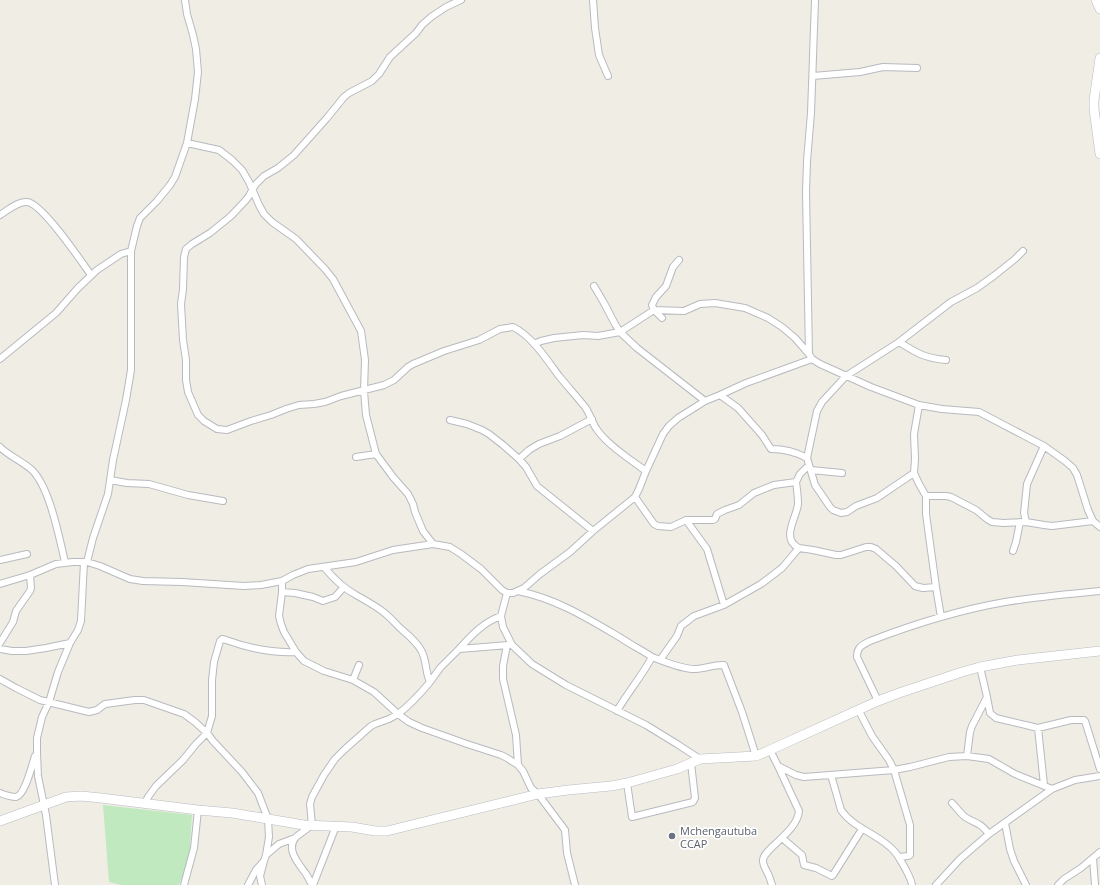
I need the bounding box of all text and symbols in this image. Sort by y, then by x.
place label: Mchengautuba CCAP [680,823,757,851]
marker: Mchengautuba CCAP [667,831,677,841]

